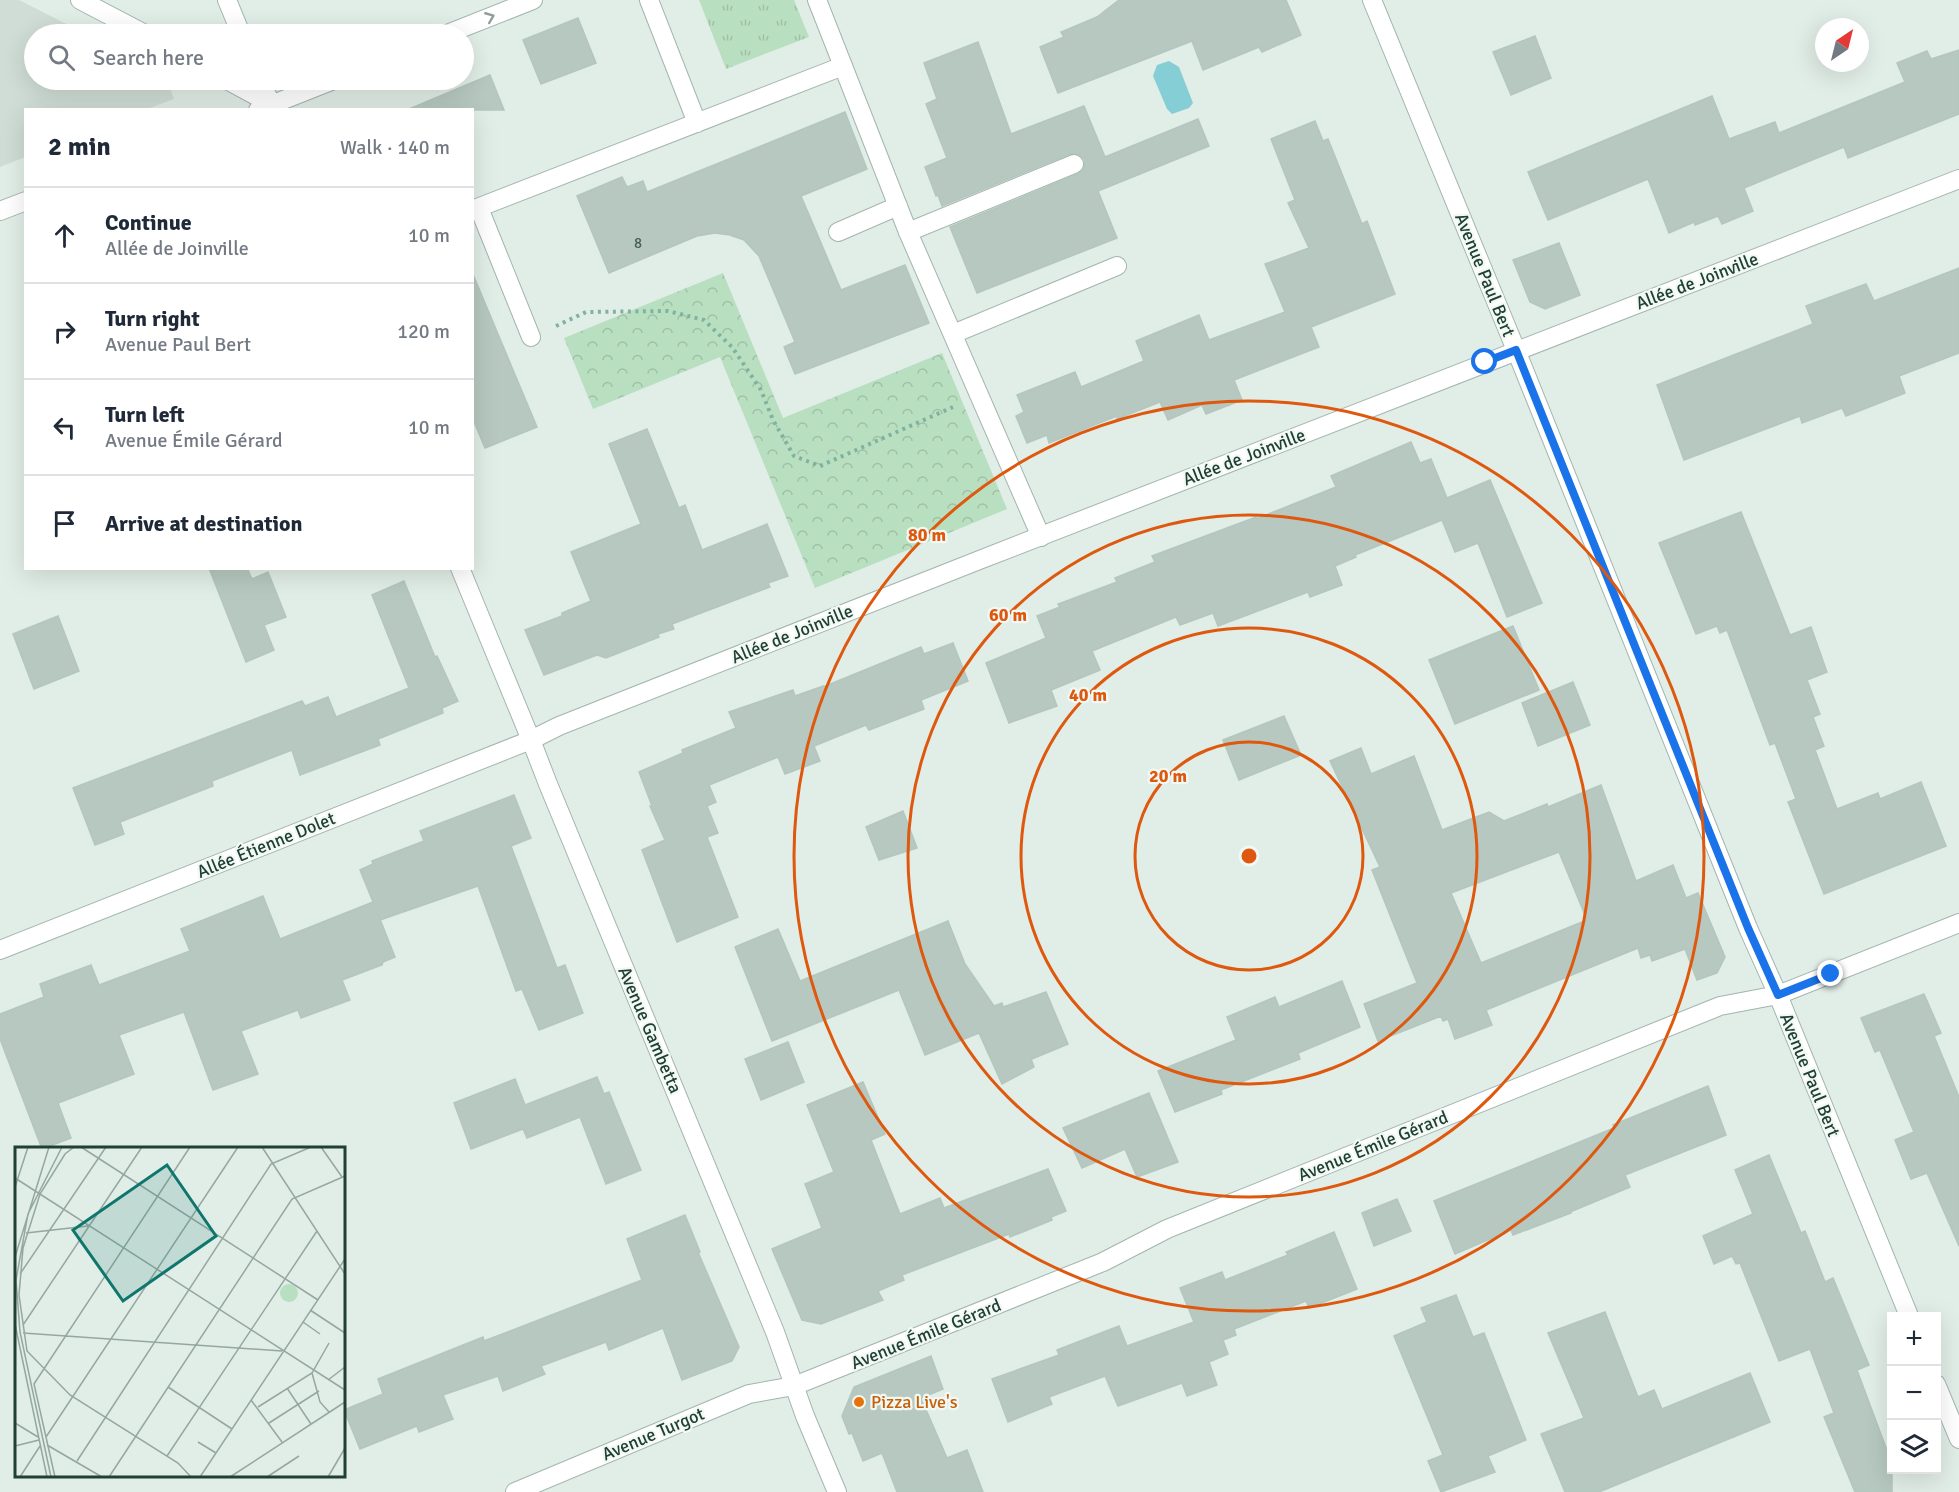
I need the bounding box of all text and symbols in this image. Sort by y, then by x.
one-way arrow [484,12,495,24]
north arrow [1815,18,1869,72]
search box [24,24,474,90]
icon: search [45,41,78,74]
text: Search here [93,44,204,71]
text: 2 min [48,131,111,163]
text: Walk · 140 m [340,135,450,160]
text: Continue [105,209,192,236]
street label: Avenue Paul Bert [1450,210,1520,340]
icon: ahead [48,219,81,252]
text: 10 m [408,223,450,248]
house number: 8 [634,234,642,252]
text: Allée de Joinville [105,236,249,261]
street label: Allée de Joinville [1633,248,1761,314]
text: Turn right [105,305,200,332]
icon: right [48,315,81,348]
text: 120 m [397,319,450,344]
text: Avenue Paul Bert [105,332,251,357]
route start [1471,348,1497,374]
text: Turn left [105,401,185,428]
icon: left [48,411,81,444]
text: 10 m [408,415,450,440]
street label: Allée de Joinville [1180,424,1308,490]
text: Avenue Émile Gérard [105,428,283,453]
icon: arrive [48,507,81,540]
text: Arrive at destination [105,510,302,537]
text: 80 m [908,524,946,546]
street label: Allée de Joinville [728,600,856,668]
text: 60 m [989,604,1027,626]
text: 40 m [1069,684,1107,706]
text: 20 m [1149,765,1187,787]
street label: Allée Étienne Dolet [194,807,338,883]
centre of rings [1239,846,1259,866]
route end [1817,960,1843,986]
street label: Avenue Gambetta [613,963,687,1097]
street label: Avenue Paul Bert [1775,1010,1845,1140]
street label: Avenue Émile Gérard [1295,1106,1451,1186]
inset map [15,1147,345,1477]
street label: Avenue Émile Gérard [848,1294,1004,1374]
map controls [1887,1312,1941,1474]
button: + [1887,1312,1941,1366]
button: − [1887,1366,1941,1420]
place label: Pizza Live's [871,1391,958,1413]
marker: Pizza Live's [852,1395,866,1409]
street label: Avenue Turgot [599,1403,707,1465]
button: layers [1887,1420,1941,1474]

